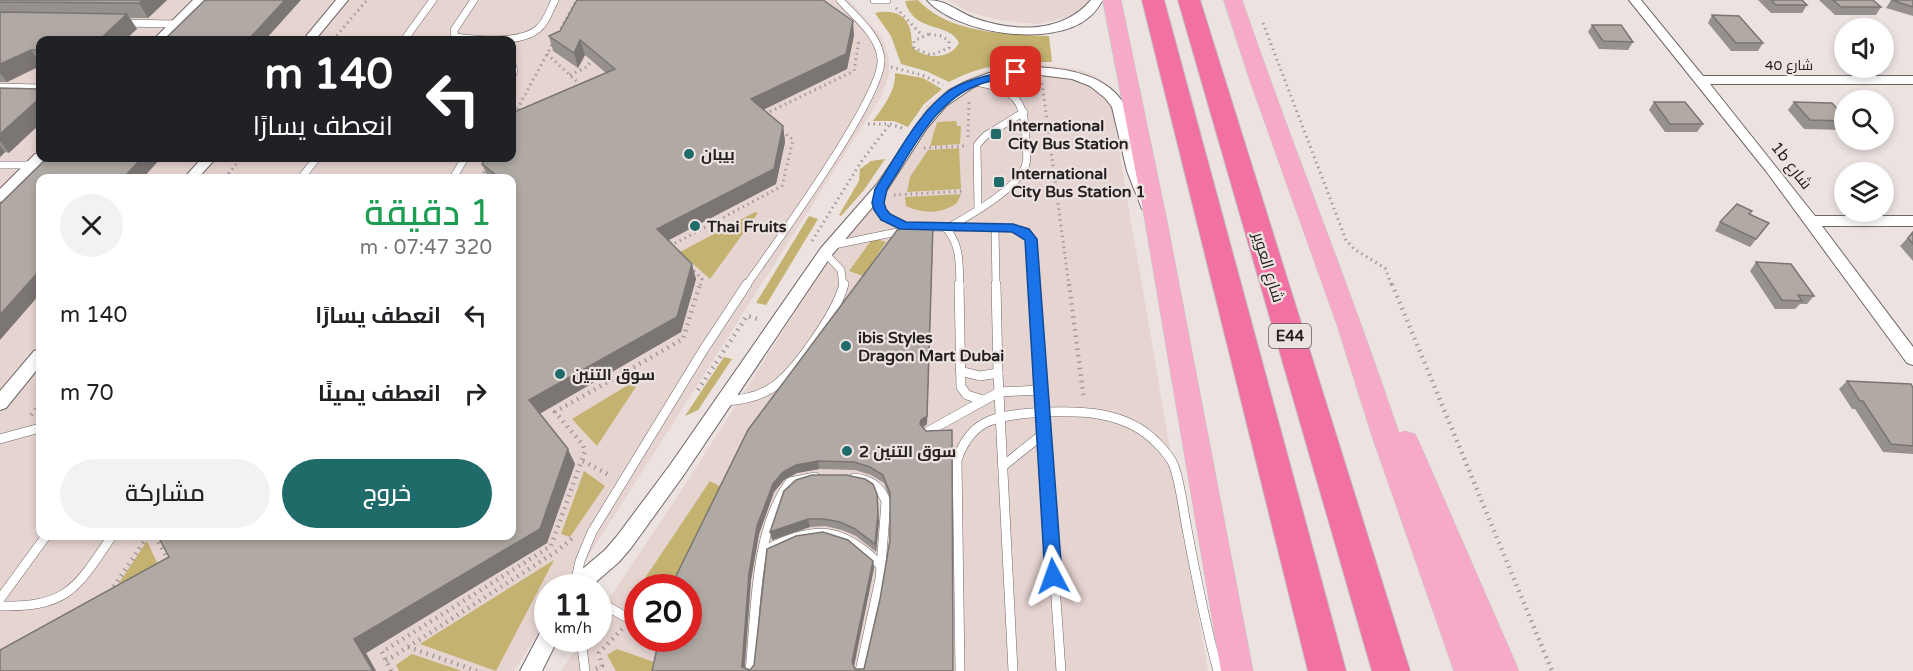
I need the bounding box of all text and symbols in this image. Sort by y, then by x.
map controls [1834,18,1894,222]
button: sound [1834,18,1894,78]
pin [990,46,1041,97]
text: 140 m [264,49,393,100]
icon: arrive [999,55,1032,88]
street label: شارع 40 [1765,57,1813,74]
icon: left [414,60,492,138]
button: search [1834,90,1894,150]
text: انعطف يسارًا [253,110,393,143]
place label: International City Bus Station [1008,116,1128,154]
marker: International City Bus Station [989,127,1003,141]
street label: 1b شارع [1766,138,1816,194]
place label: بيبان [701,145,735,165]
marker: بيبان [682,147,696,161]
button: layers [1834,162,1894,222]
place label: International City Bus Station 1 [1011,164,1146,202]
marker: International City Bus Station 1 [992,175,1006,189]
text: 1 دقيقة [364,192,492,235]
button: close [60,194,123,257]
place label: Thai Fruits [706,217,787,237]
marker: Thai Fruits [688,219,702,233]
street label: شارع العوير [1247,229,1288,305]
text: 320 m · 07:47 [360,236,492,260]
icon: left [459,299,492,332]
text: 140 m [60,302,127,328]
text: انعطف يسارًا [315,303,441,329]
road number: E44 [1269,324,1311,348]
place label: ibis Styles Dragon Mart Dubai [858,328,1004,366]
marker: ibis Styles Dragon Mart Dubai [839,339,853,353]
place label: سوق التنين [572,365,655,385]
marker: سوق التنين [553,367,567,381]
icon: right [459,377,492,410]
text: 70 m [60,380,114,406]
text: انعطف يمينًا [318,381,441,407]
place label: سوق التنين 2 [859,442,956,462]
marker: سوق التنين 2 [840,444,854,458]
button: مشاركة [60,459,270,528]
button: خروج [282,459,492,528]
position arrow [1021,544,1085,608]
speed limit sign: 20 [624,574,702,652]
text: 11 [554,587,592,624]
text: km/h [554,619,592,637]

